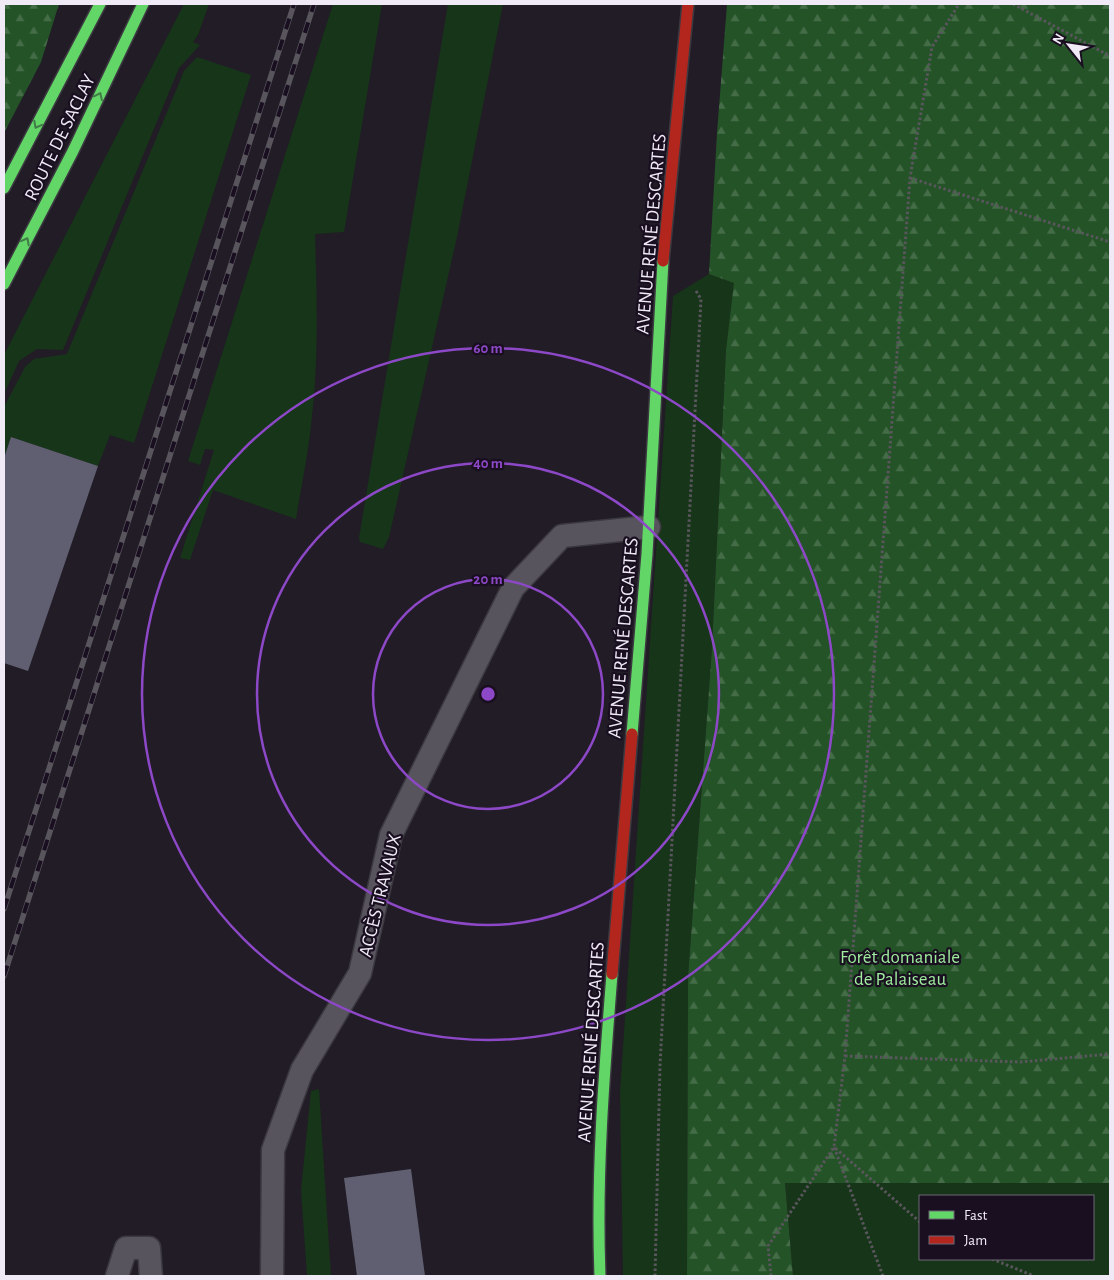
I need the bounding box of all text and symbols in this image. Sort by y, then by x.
north arrow [1044,20,1094,70]
text: N [1050,31,1067,47]
street label: ROUTE DE SACLAY [22,71,99,204]
one-way arrow [93,92,104,101]
one-way arrow [33,119,43,128]
street label: AVENUE RENÉ DESCARTES [631,133,670,335]
one-way arrow [20,237,30,246]
text: 60 m [473,341,503,356]
text: 40 m [473,456,503,471]
street label: AVENUE RENÉ DESCARTES [603,537,642,739]
text: 20 m [473,572,503,587]
centre of rings [479,685,497,703]
street label: ACCÈS TRAVAUX [354,831,405,959]
street label: AVENUE RENÉ DESCARTES [573,941,608,1143]
park label: Forêt domaniale de Palaiseau [840,948,960,989]
legend [919,1195,1094,1260]
text: Fast [964,1208,988,1223]
text: Jam [964,1233,987,1248]

